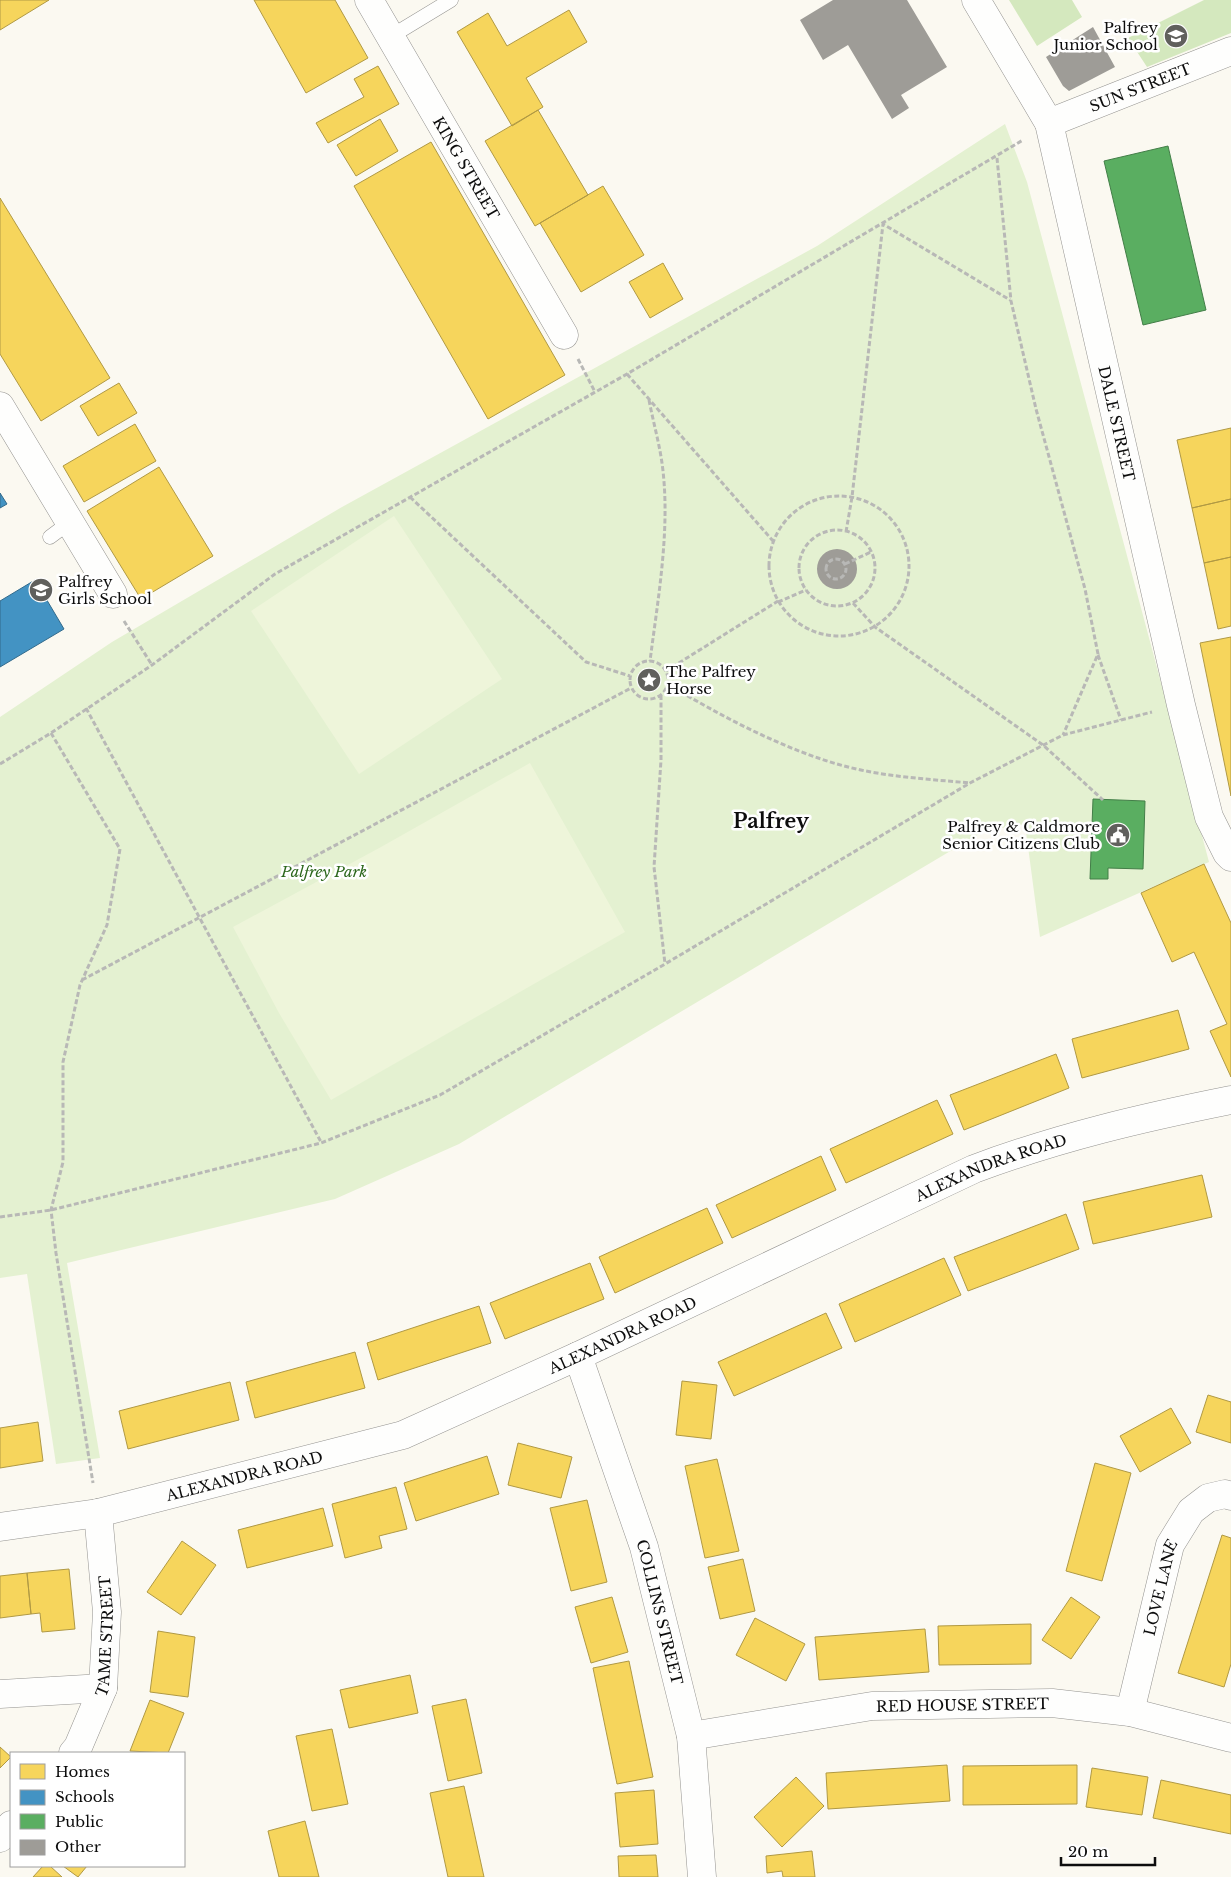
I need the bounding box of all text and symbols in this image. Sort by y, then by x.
place label: Palfrey Junior School [1051,18,1158,54]
school or university icon: Palfrey Junior School [1163,23,1189,49]
street label: SUN STREET [1087,58,1194,116]
street label: KING STREET [429,113,504,222]
street label: DALE STREET [1095,364,1139,483]
place label: Palfrey Girls School [58,572,152,608]
school or university icon: Palfrey Girls School [28,577,54,603]
place label: The Palfrey Horse [666,662,756,698]
place icon: The Palfrey Horse [636,667,662,693]
district label: Palfrey [733,809,810,833]
place label: Palfrey & Caldmore Senior Citizens Club [942,817,1100,853]
public building icon: Palfrey & Caldmore Senior Citizens Club [1105,822,1131,848]
park label: Palfrey Park [280,862,367,881]
street label: ALEXANDRA ROAD [911,1130,1069,1205]
street label: ALEXANDRA ROAD [545,1292,699,1378]
street label: ALEXANDRA ROAD [163,1446,325,1505]
street label: LOVE LANE [1139,1535,1181,1638]
street label: COLLINS STREET [633,1537,687,1686]
street label: TAME STREET [91,1575,117,1700]
street label: RED HOUSE STREET [876,1694,1049,1715]
legend [10,1752,185,1867]
text: Homes [55,1762,110,1781]
text: Schools [55,1787,115,1806]
text: Public [55,1812,103,1831]
scale bar [1061,1834,1155,1866]
text: Other [55,1837,102,1856]
text: 20 m [1068,1842,1108,1861]

